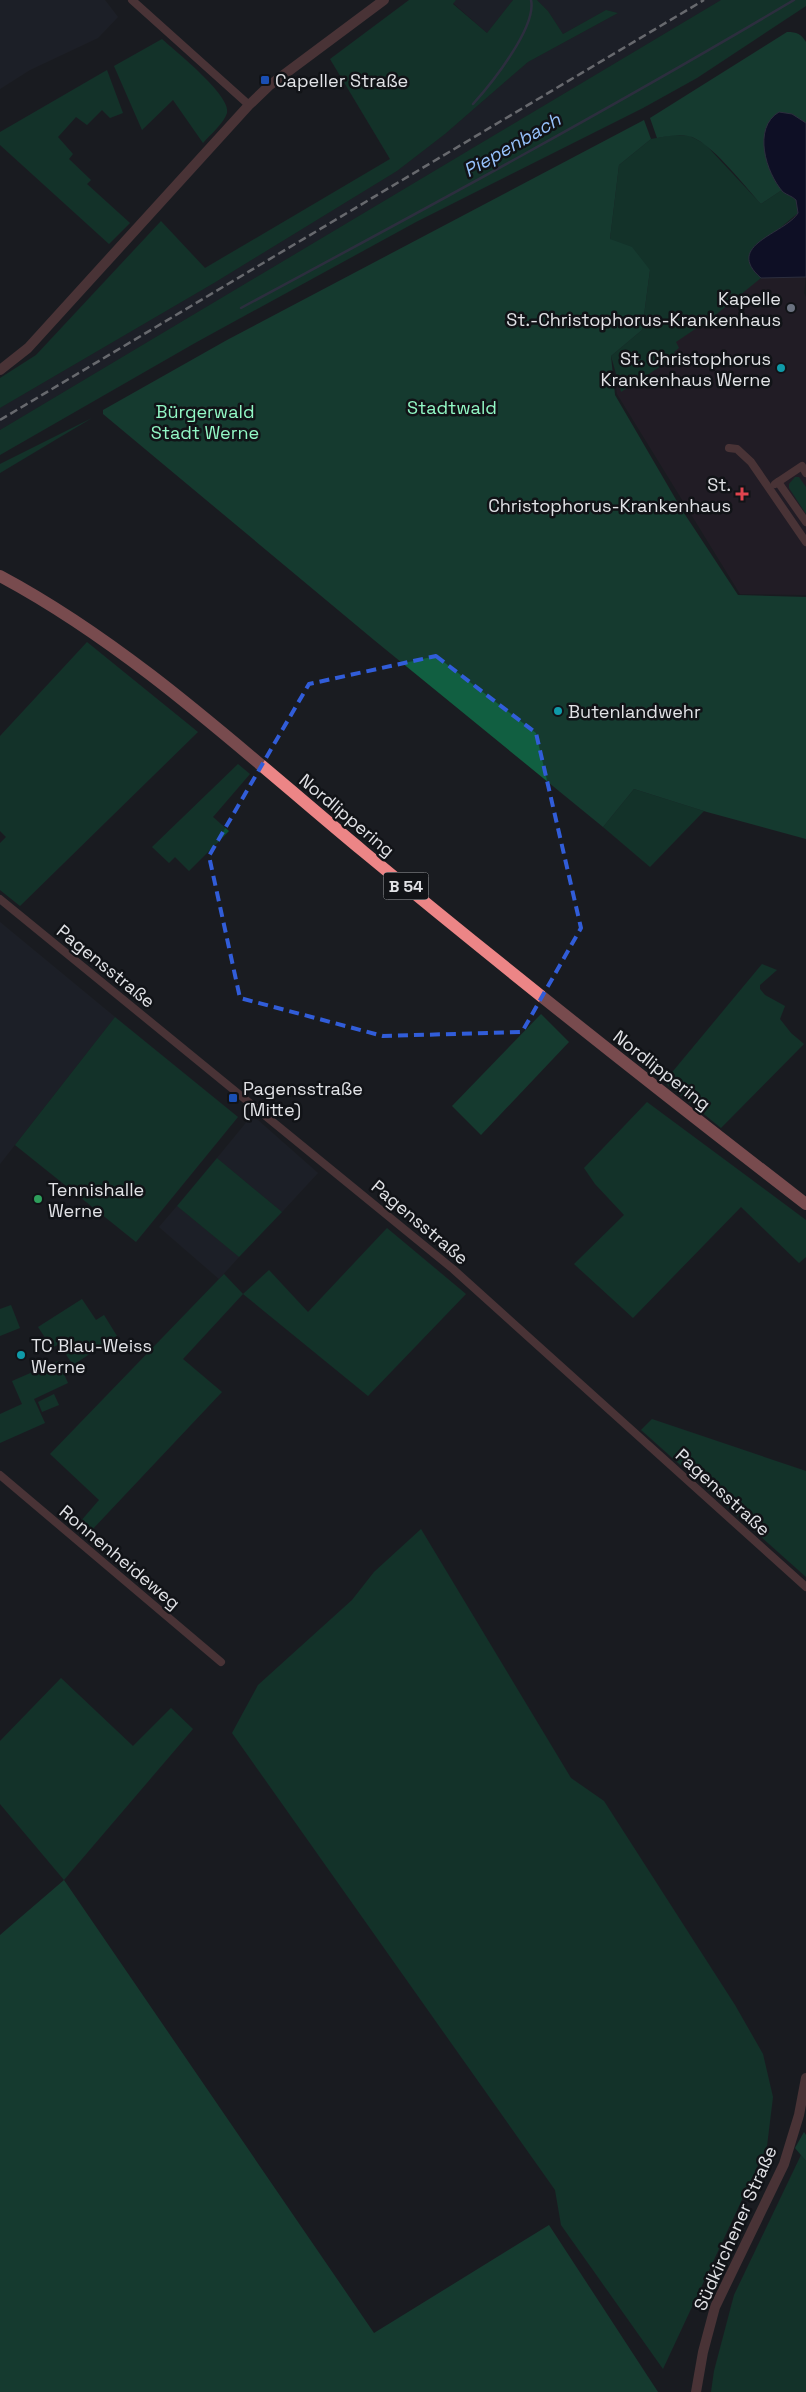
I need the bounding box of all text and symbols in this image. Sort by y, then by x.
place label: Capeller Straße [275,69,408,92]
marker: Capeller Straße [259,74,271,86]
water label: Piepenbach [459,107,565,183]
place label: Kapelle St.-Christophorus-Krankenhaus [506,287,781,331]
marker: Kapelle St.-Christophorus-Krankenhaus [785,302,797,314]
place label: St. Christophorus Krankenhaus Werne [600,347,771,391]
marker: St. Christophorus Krankenhaus Werne [775,362,787,374]
park label: Stadtwald [407,396,497,419]
park label: Bürgerwald Stadt Werne [151,400,259,444]
place label: St. Christophorus-Krankenhaus [488,473,731,517]
marker: St. Christophorus-Krankenhaus [735,487,749,501]
place label: Butenlandwehr [568,700,701,723]
marker: Butenlandwehr [552,705,564,717]
street label: Nordlippering [295,768,399,862]
road number: B 54 [384,872,428,899]
street label: Pagensstraße [52,919,160,1013]
street label: Nordlippering [609,1025,715,1115]
place label: Pagensstraße (Mitte) [243,1077,363,1121]
marker: Pagensstraße (Mitte) [227,1092,239,1104]
street label: Pagensstraße [367,1175,473,1269]
place label: Tennishalle Werne [48,1178,144,1222]
marker: Tennishalle Werne [32,1193,44,1205]
place label: TC Blau-Weiss Werne [31,1334,152,1378]
marker: TC Blau-Weiss Werne [15,1349,27,1361]
street label: Pagensstraße [671,1443,775,1541]
street label: Ronnenheideweg [55,1500,185,1614]
street label: Südkirchener Straße [688,2142,782,2314]

